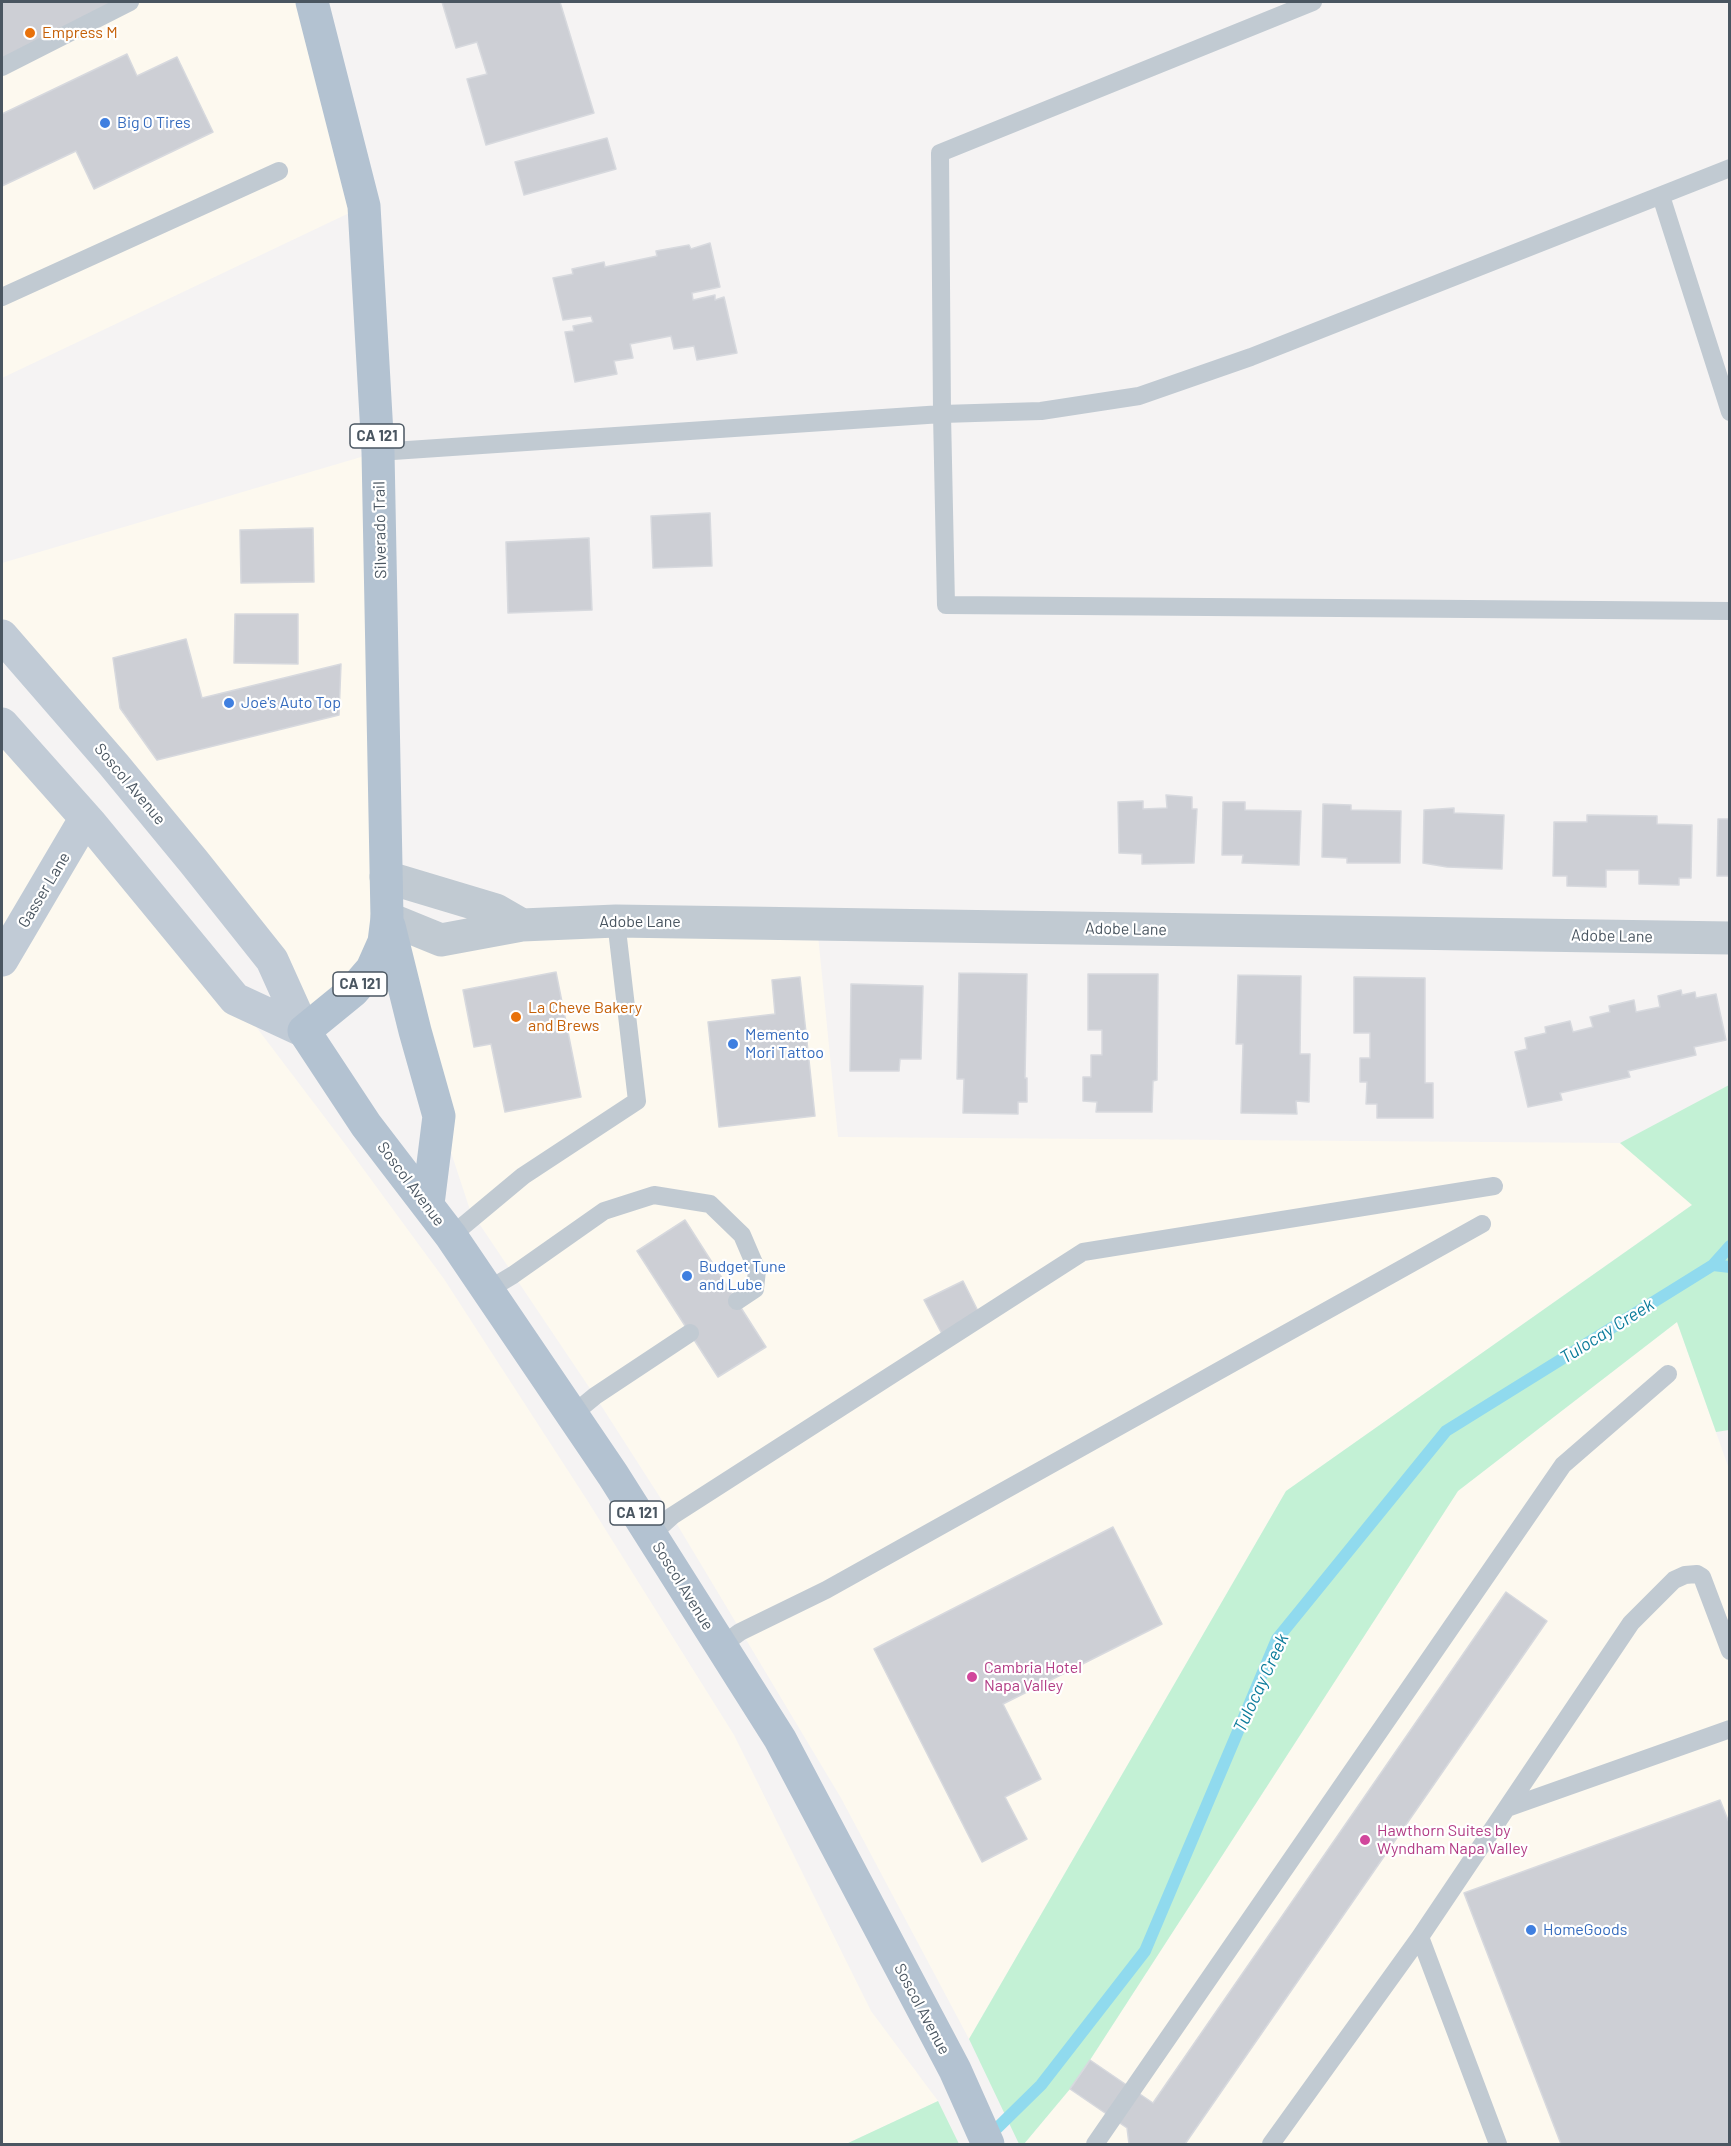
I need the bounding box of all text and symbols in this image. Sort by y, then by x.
place label: Empress M [42,23,118,43]
marker: Empress M [23,26,37,40]
place label: Big O Tires [117,113,191,133]
marker: Big O Tires [98,116,112,130]
road number: CA 121 [350,424,404,448]
street label: Silverado Trail [370,481,390,579]
place label: Joe's Auto Top [241,693,341,713]
marker: Joe's Auto Top [222,696,236,710]
street label: Soscol Avenue [90,739,170,829]
street label: Gasser Lane [14,849,74,931]
street label: Adobe Lane [599,912,681,932]
street label: Adobe Lane [1085,919,1167,939]
street label: Adobe Lane [1571,926,1653,946]
road number: CA 121 [333,972,387,996]
place label: La Cheve Bakery and Brews [528,998,642,1036]
marker: La Cheve Bakery and Brews [509,1010,523,1024]
place label: Memento Mori Tattoo [745,1025,824,1063]
marker: Memento Mori Tattoo [726,1037,740,1051]
street label: Soscol Avenue [373,1138,449,1230]
place label: Budget Tune and Lube [699,1257,786,1295]
marker: Budget Tune and Lube [680,1269,694,1283]
water label: Tulocay Creek [1556,1294,1658,1368]
road number: CA 121 [610,1501,664,1525]
street label: Soscol Avenue [648,1538,718,1634]
water label: Tulocay Creek [1229,1630,1293,1736]
place label: Cambria Hotel Napa Valley [984,1658,1082,1696]
marker: Cambria Hotel Napa Valley [965,1670,979,1684]
place label: Hawthorn Suites by Wyndham Napa Valley [1377,1821,1528,1859]
marker: Hawthorn Suites by Wyndham Napa Valley [1358,1833,1372,1847]
place label: HomeGoods [1543,1920,1627,1940]
marker: HomeGoods [1524,1923,1538,1937]
street label: Soscol Avenue [890,1960,954,2058]

